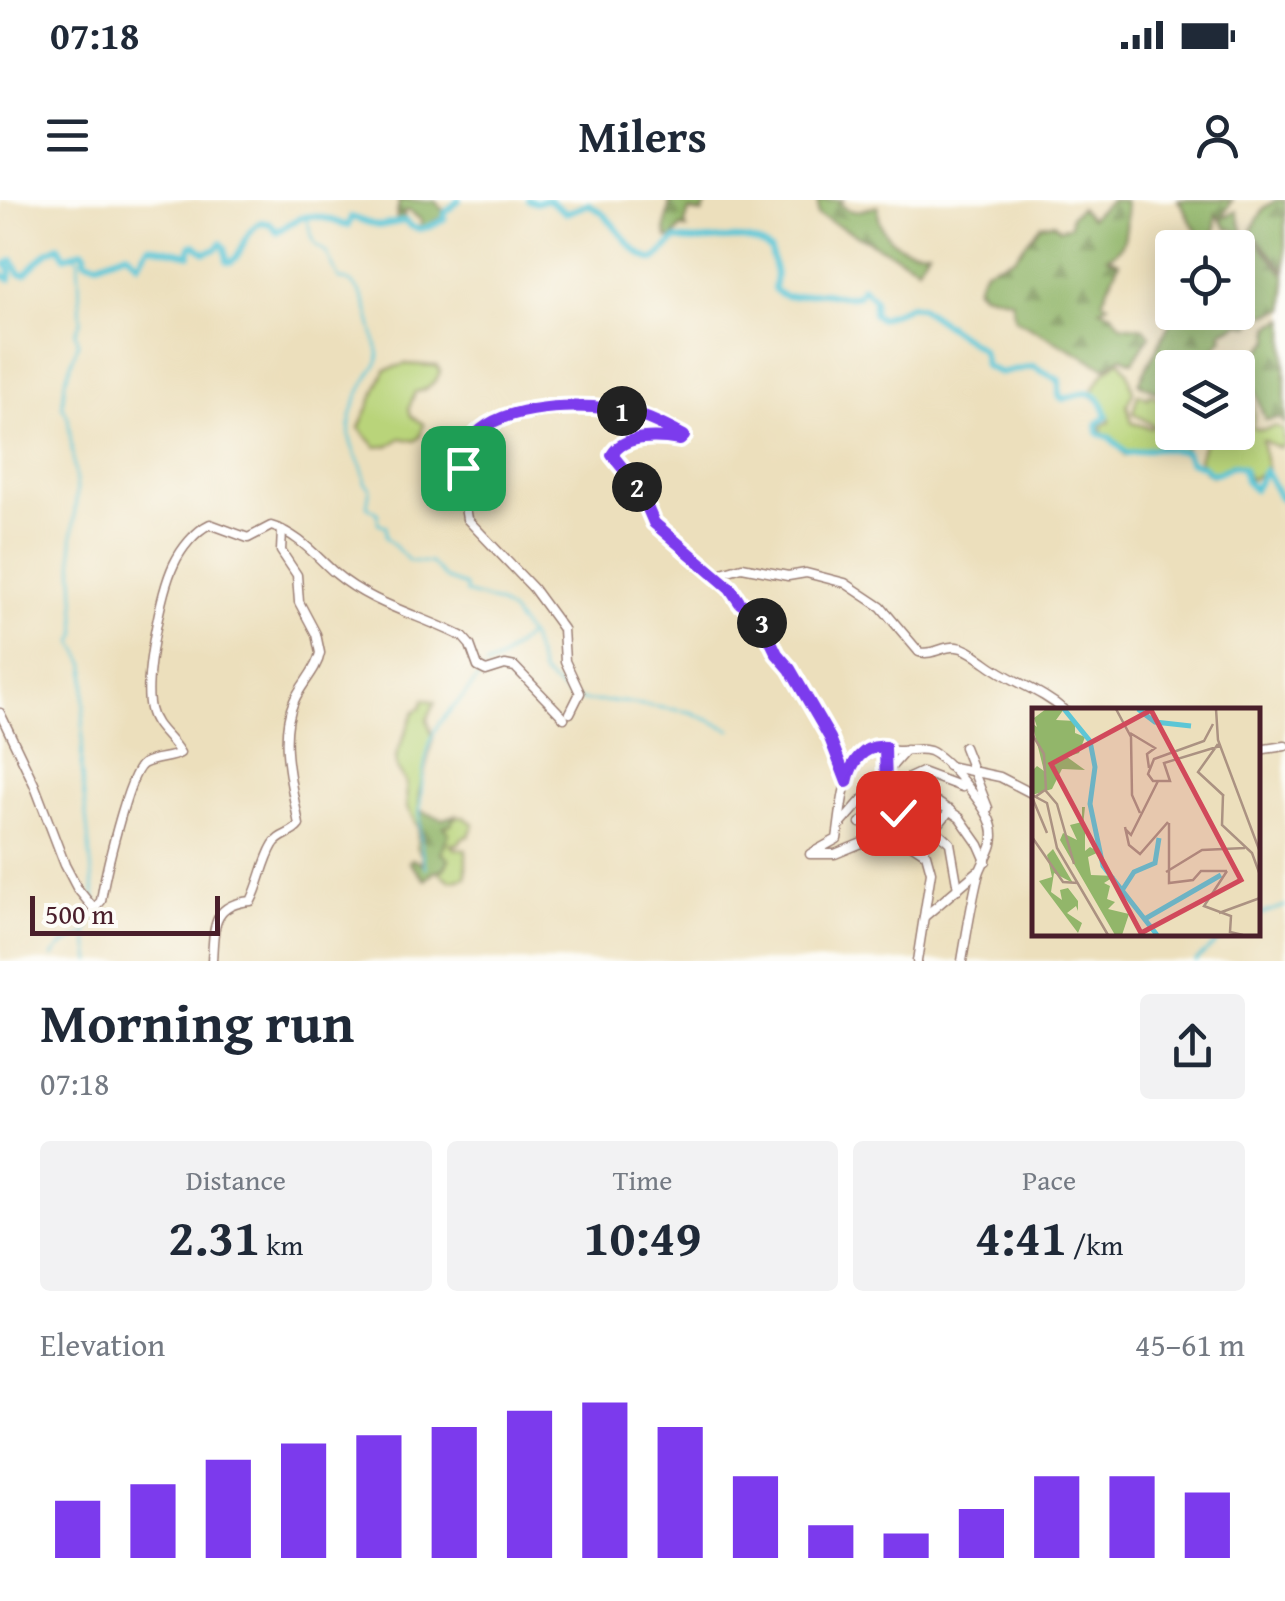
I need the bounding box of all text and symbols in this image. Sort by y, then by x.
text: 07:18 [50,7,140,63]
text: Milers [578,103,707,168]
icon: menu [40,108,95,163]
icon: person [1190,108,1245,163]
map controls [1155,230,1255,450]
button: locate [1155,230,1255,330]
button: layers [1155,350,1255,450]
pin: 1 [597,386,647,436]
text: 1 [615,390,629,431]
pin [421,426,506,511]
icon: arrive [436,441,491,496]
pin: 2 [612,462,662,512]
text: 2 [630,466,644,507]
pin: 3 [737,598,787,648]
text: 3 [755,602,769,643]
inset map [1032,708,1260,936]
pin [856,771,941,856]
icon: check [871,786,926,841]
scale bar [30,891,220,936]
text: 500 m [45,893,114,934]
text: Morning run [40,982,354,1062]
button: share [1140,994,1245,1099]
text: 07:18 [40,1060,109,1107]
text: Distance [186,1159,286,1200]
text: Time [613,1159,672,1200]
text: Pace [1022,1159,1076,1200]
text: 2.31 [168,1200,260,1273]
text: 10:49 [584,1200,701,1273]
text: 4:41 [975,1200,1067,1273]
text: km [260,1224,303,1265]
text: /km [1067,1224,1123,1265]
text: Elevation [40,1321,165,1368]
text: 45–61 m [1135,1321,1245,1368]

